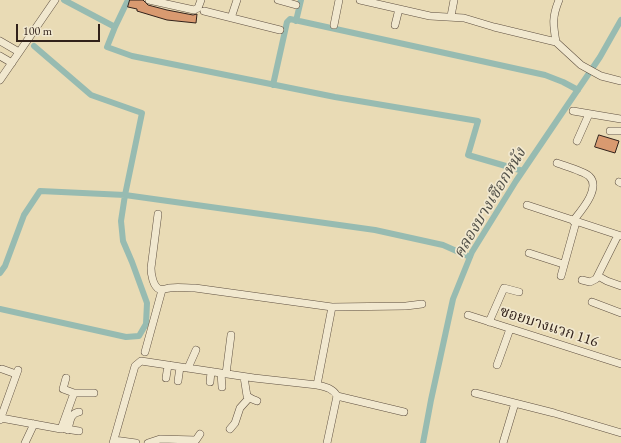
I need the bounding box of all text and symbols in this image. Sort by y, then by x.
scale bar [18,16,102,42]
text: 100 m [23,23,52,39]
water label: คลองบางเชือกหนัง [450,144,530,262]
street label: ซอยบางแวก 116 [498,303,600,351]

